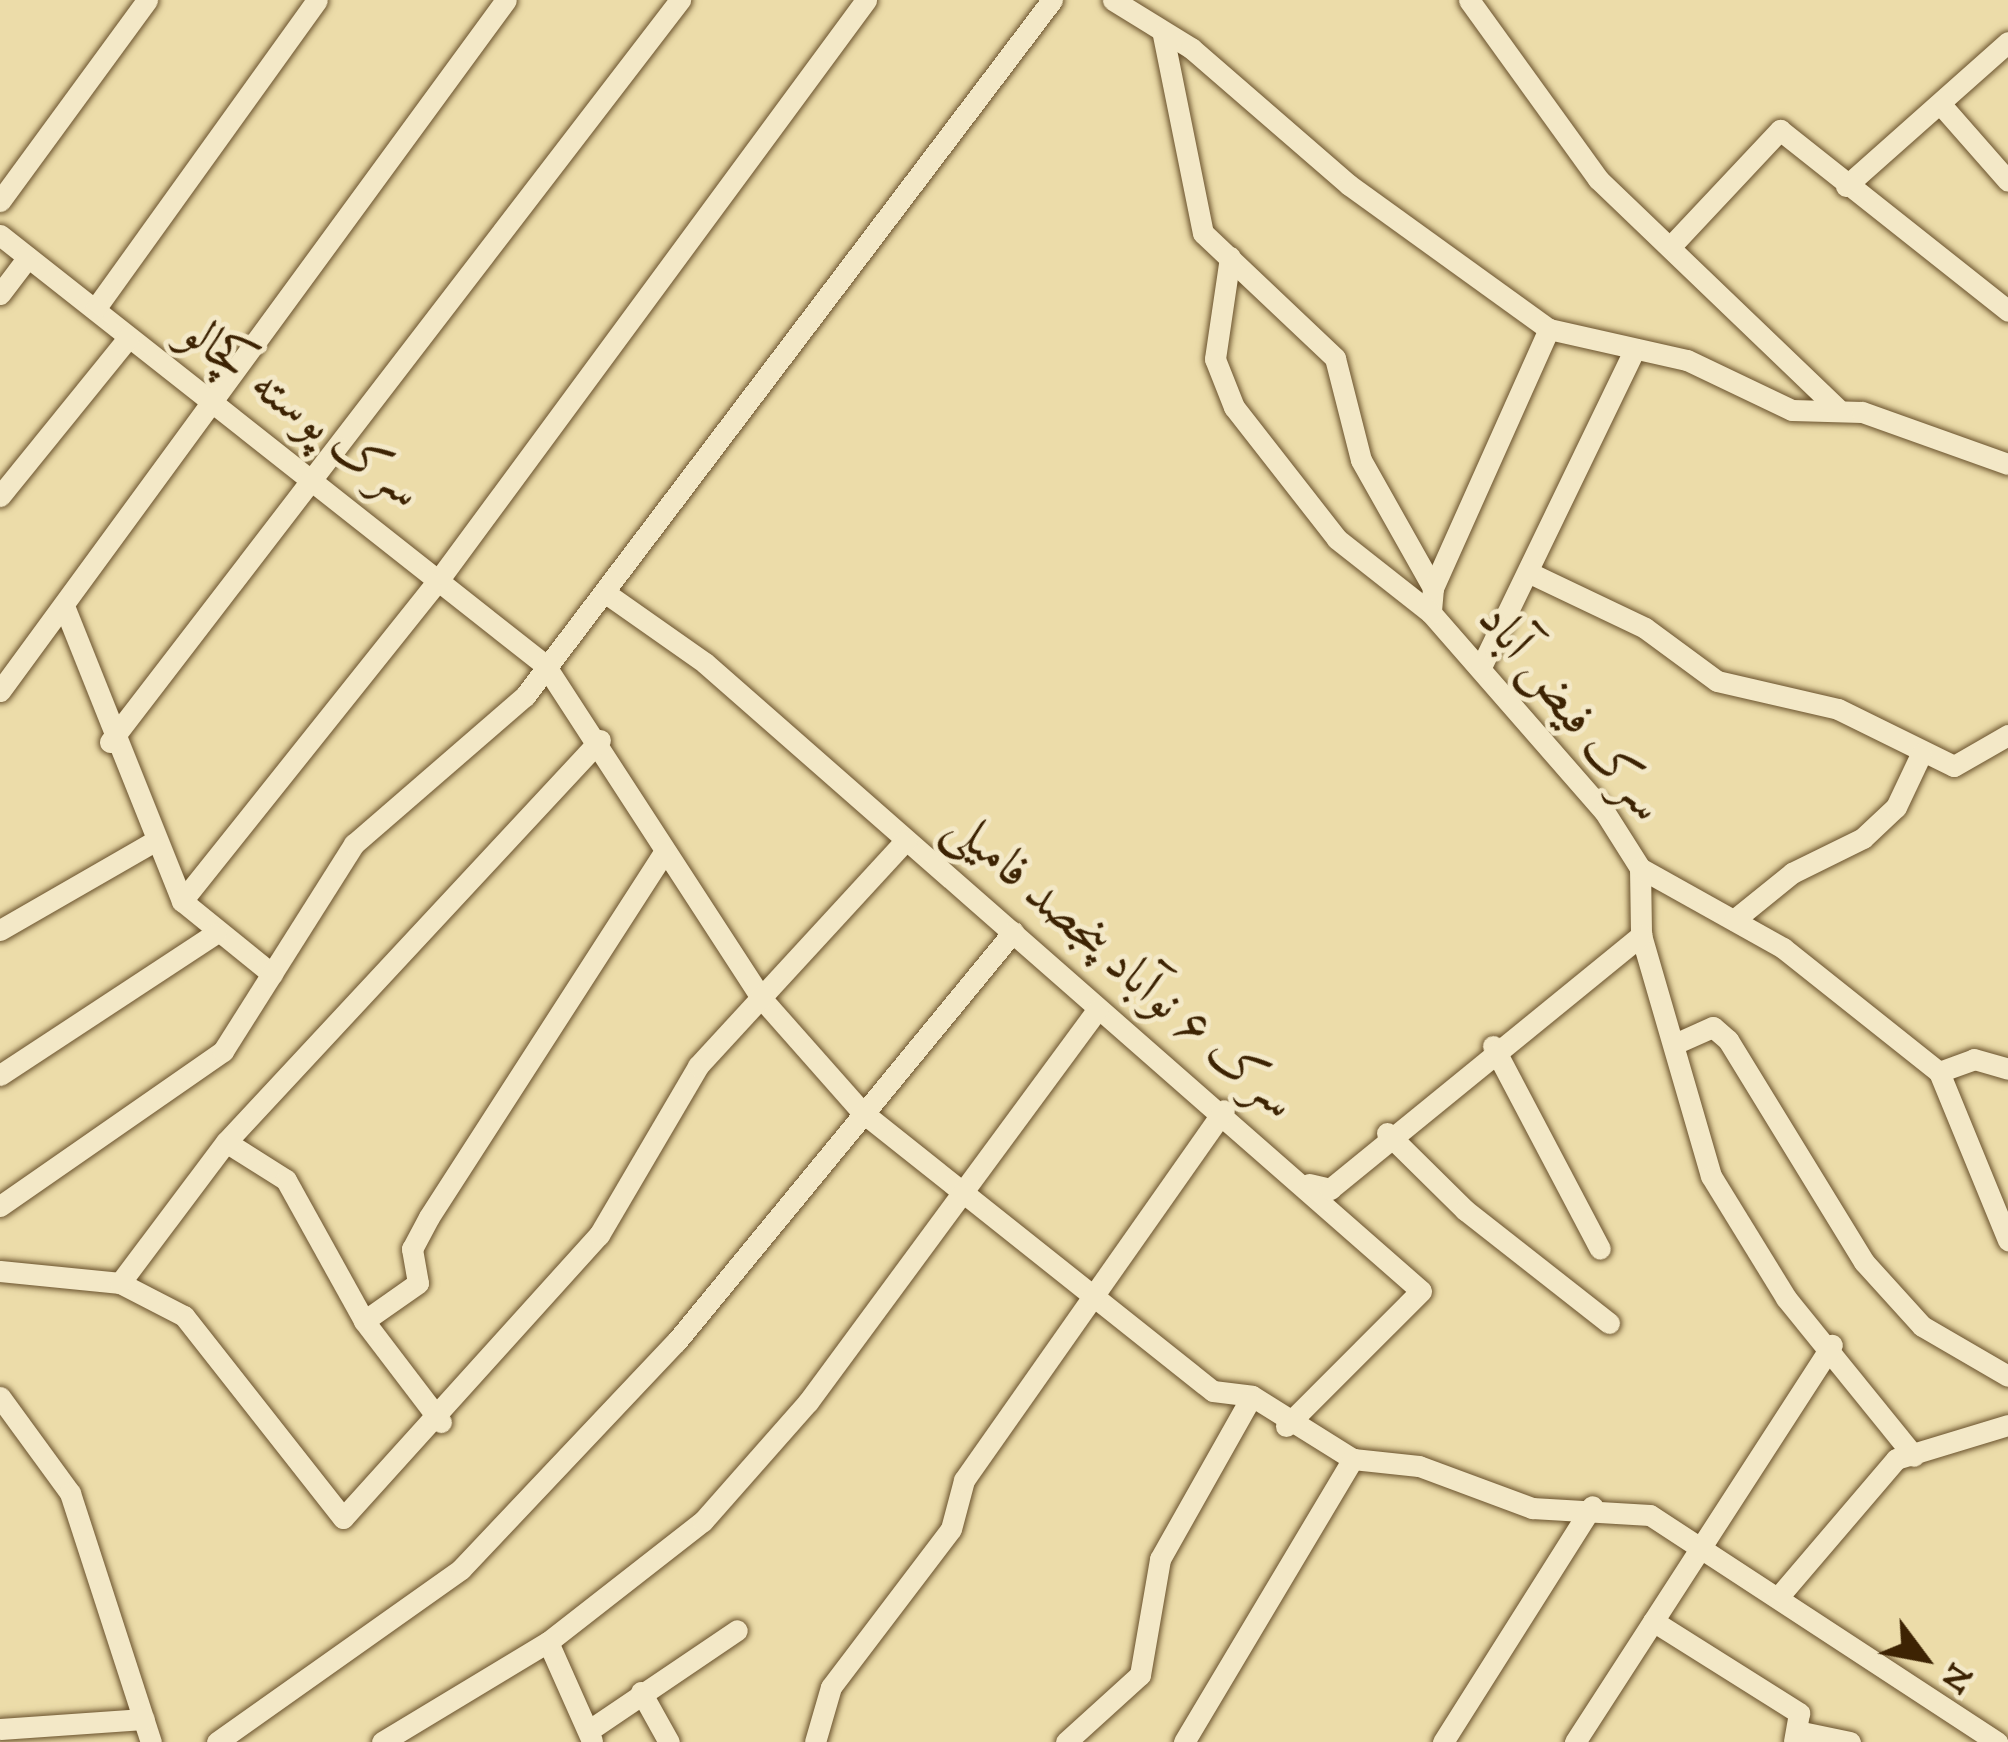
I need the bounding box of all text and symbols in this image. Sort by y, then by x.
street label: سرک پوسته کچالو [169,302,433,522]
street label: سرک فيض آباد [1464,590,1678,834]
street label: سرک ۶ نوآباد پنجصد فامیلی [933,795,1309,1133]
north arrow [1864,1598,1984,1718]
text: N [1930,1655,1980,1700]

